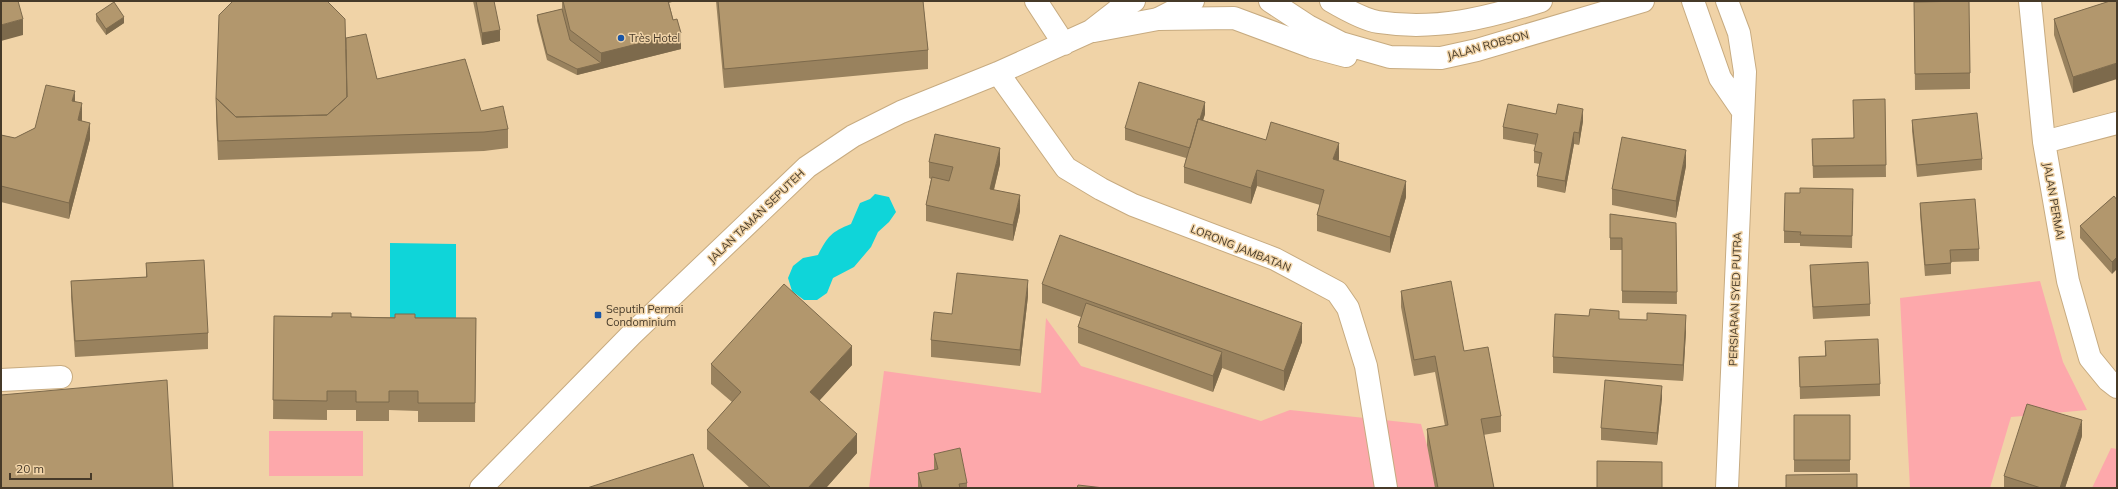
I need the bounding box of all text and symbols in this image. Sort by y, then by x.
street label: JALAN ROBSON [1446,27,1530,63]
place label: Très Hotel [629,31,680,45]
marker: Très Hotel [616,33,626,43]
street label: JALAN PERMAI [2040,161,2068,241]
street label: JALAN TAMAN SEPUTEH [705,166,807,266]
street label: LORONG JAMBATAN [1189,221,1293,275]
street label: PERSIARAN SYED PUTRA [1726,232,1744,366]
place label: Seputih Permai Condominium [606,302,683,329]
marker: Seputih Permai Condominium [593,310,603,320]
scale bar [10,455,91,481]
text: 20 m [16,461,44,476]

